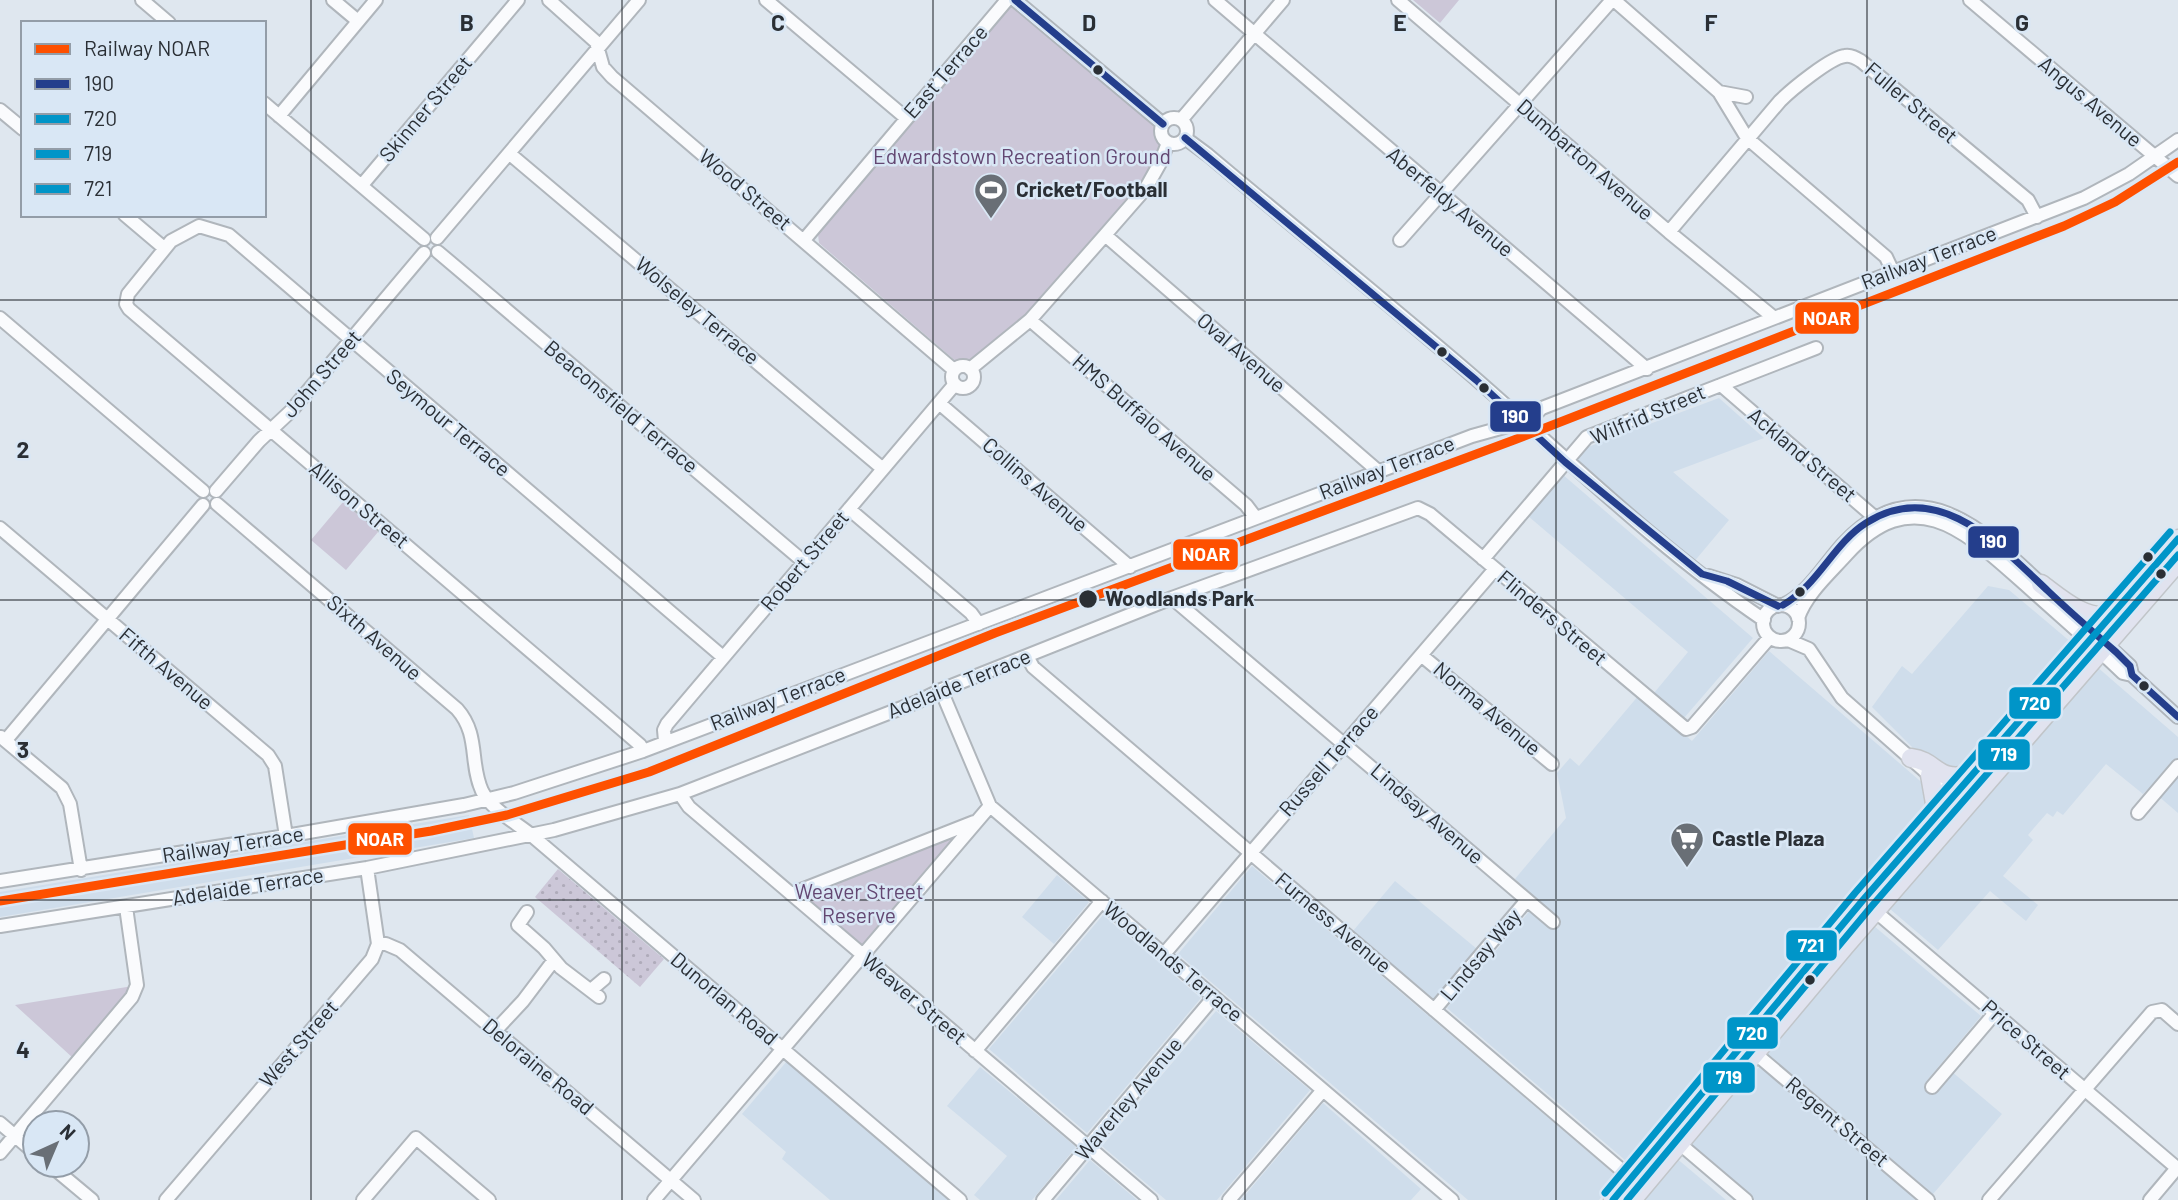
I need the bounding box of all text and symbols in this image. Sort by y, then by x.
text: B [460,8,474,36]
text: C [771,8,785,36]
text: D [1082,8,1096,36]
text: E [1393,8,1407,36]
text: F [1705,8,1718,36]
text: G [2015,8,2029,36]
street label: East Terrace [898,19,992,123]
legend [21,21,266,217]
text: Railway NOAR [84,35,210,60]
street label: Skinner Street [373,50,477,166]
street label: Angus Avenue [2034,50,2148,151]
street label: Fuller Street [1861,56,1963,148]
unlabelled marker [1091,63,1105,77]
text: 190 [84,70,114,95]
street label: Dumbarton Avenue [1513,93,1659,225]
text: 720 [84,105,117,130]
text: 719 [84,140,112,165]
street label: Aberfeldy Avenue [1382,141,1519,261]
street label: Wood Street [695,143,797,235]
park label: Edwardstown Recreation Ground [873,143,1171,168]
sports icon: Cricket/Football [972,171,1010,220]
text: 721 [84,175,112,200]
place label: Cricket/Football [1016,176,1168,201]
street label: Railway Terrace [1857,219,2000,294]
street label: Wolseley Terrace [631,251,765,369]
line badge: NOAR [1794,301,1860,335]
text: NOAR [1803,306,1851,329]
street label: Oval Avenue [1193,307,1291,397]
street label: John Street [276,324,366,422]
street label: Beaconsfield Terrace [540,334,704,477]
unlabelled marker [1435,345,1449,359]
street label: HMS Buffalo Avenue [1068,348,1222,486]
street label: Seymour Terrace [382,363,516,481]
street label: Wilfrid Street [1586,378,1708,449]
unlabelled marker [1477,381,1491,395]
line badge: 190 [1489,400,1542,433]
street label: Ackland Street [1744,401,1862,506]
text: 190 [1501,404,1529,427]
street label: Railway Terrace [1315,429,1458,504]
street label: Collins Avenue [978,431,1094,536]
text: 2 [17,435,29,463]
street label: Allison Street [305,455,415,553]
street label: Robert Street [754,505,853,616]
line badge: 190 [1967,525,2020,559]
text: 190 [1979,529,2007,552]
line badge: NOAR [1172,538,1239,571]
text: NOAR [1182,542,1230,565]
unlabelled marker [2141,550,2155,564]
street label: Flinders Street [1493,564,1613,670]
unlabelled marker [2154,567,2168,581]
place label: Woodlands Park [1105,585,1254,610]
unlabelled marker [1793,585,1807,599]
marker: Woodlands Park [1077,588,1099,610]
street label: Sixth Avenue [322,589,428,685]
street label: Fifth Avenue [115,621,219,714]
street label: Adelaide Terrace [883,642,1034,723]
street label: Norma Avenue [1429,656,1547,760]
street label: Railway Terrace [706,660,849,735]
unlabelled marker [2137,679,2151,693]
line badge: 720 [2008,686,2062,720]
text: 720 [2020,691,2050,714]
street label: Russell Terrace [1273,699,1383,821]
text: 3 [17,735,29,763]
line badge: 719 [1977,738,2031,771]
text: 719 [1991,742,2017,765]
street label: Lindsay Avenue [1366,757,1489,869]
street label: Railway Terrace [160,820,305,867]
supermarket icon: Castle Plaza [1668,820,1706,869]
line badge: NOAR [347,822,413,856]
place label: Castle Plaza [1712,825,1825,850]
text: NOAR [356,827,404,850]
street label: Adelaide Terrace [170,861,325,910]
street label: Furness Avenue [1271,866,1397,978]
park label: Weaver Street Reserve [794,878,924,927]
street label: Woodlands Terrace [1099,895,1249,1026]
street label: Lindsay Way [1434,903,1526,1005]
line badge: 721 [1785,929,1838,962]
text: 721 [1798,933,1824,956]
street label: Dunorlan Road [666,946,783,1050]
street label: Weaver Street [857,947,972,1049]
unlabelled marker [1803,973,1817,987]
street label: West Street [253,994,343,1092]
street label: Price Street [1978,994,2076,1084]
street label: Deloraine Road [478,1012,600,1120]
line badge: 720 [1726,1016,1779,1050]
text: 720 [1737,1021,1767,1044]
street label: Waverley Avenue [1069,1031,1187,1165]
text: 4 [16,1035,30,1063]
line badge: 719 [1702,1061,1756,1094]
text: 719 [1716,1065,1742,1088]
street label: Regent Street [1781,1070,1895,1171]
north arrow [21,1109,91,1179]
text: N [56,1119,81,1144]

